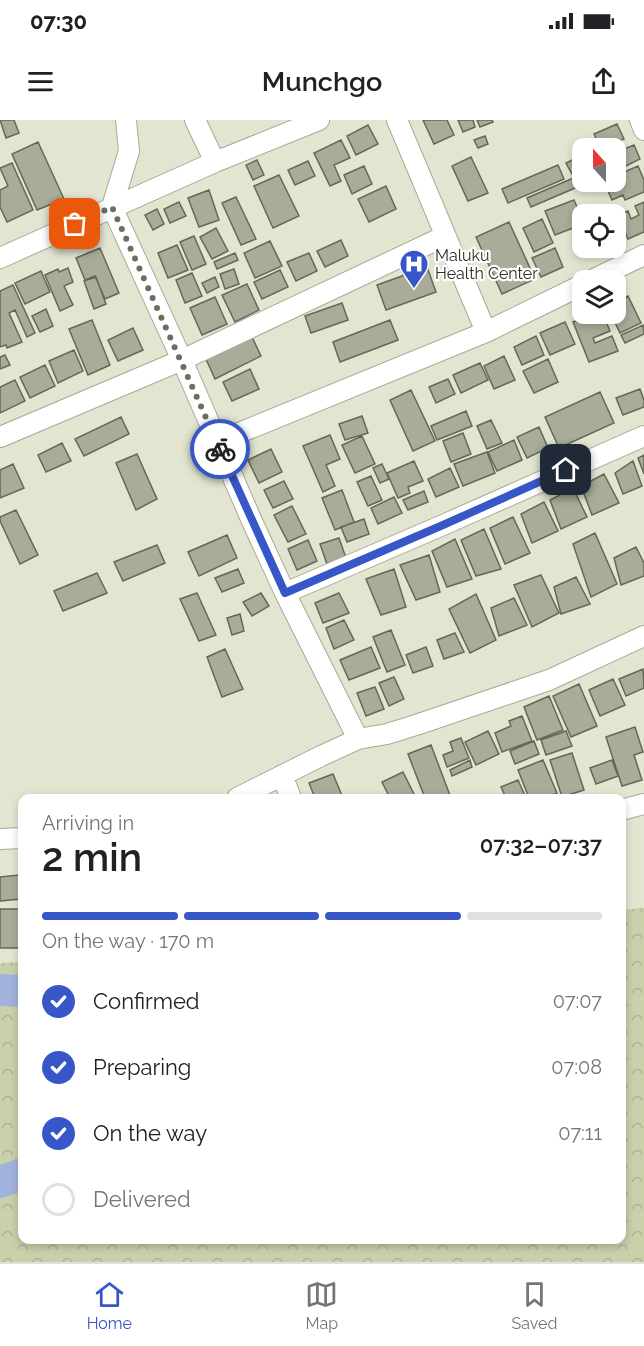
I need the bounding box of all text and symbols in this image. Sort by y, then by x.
text: 07:30 [30,8,87,34]
icon: menu [24,65,57,98]
icon: share [587,65,620,98]
text: Munchgo [262,66,382,97]
north arrow [572,138,626,192]
map controls [572,138,626,324]
pin [49,198,100,249]
button: locate [572,204,626,258]
icon: bag [58,207,91,240]
place label: Maluku Health Center [435,246,538,283]
hospital icon: Maluku Health Center [398,248,430,290]
button: layers [572,270,626,324]
courier [190,419,250,479]
icon: bike [204,433,237,466]
pin [540,444,591,495]
icon: home [549,453,582,486]
text: Arriving in [42,811,134,835]
text: 07:32–07:37 [480,832,602,858]
text: 2 min [42,834,142,880]
text: On the way · 170 m [42,929,214,953]
icon: check [42,985,75,1018]
text: Confirmed [93,988,200,1014]
text: 07:07 [553,989,602,1013]
icon: check [42,1051,75,1084]
text: Preparing [93,1054,191,1080]
text: 07:08 [551,1055,602,1079]
icon: check [42,1117,75,1150]
text: On the way [93,1120,207,1146]
text: 07:11 [558,1121,602,1145]
text: Delivered [93,1186,191,1212]
tab: Home [87,1278,132,1333]
tab: Map [305,1278,338,1333]
tab: Saved [512,1278,557,1333]

